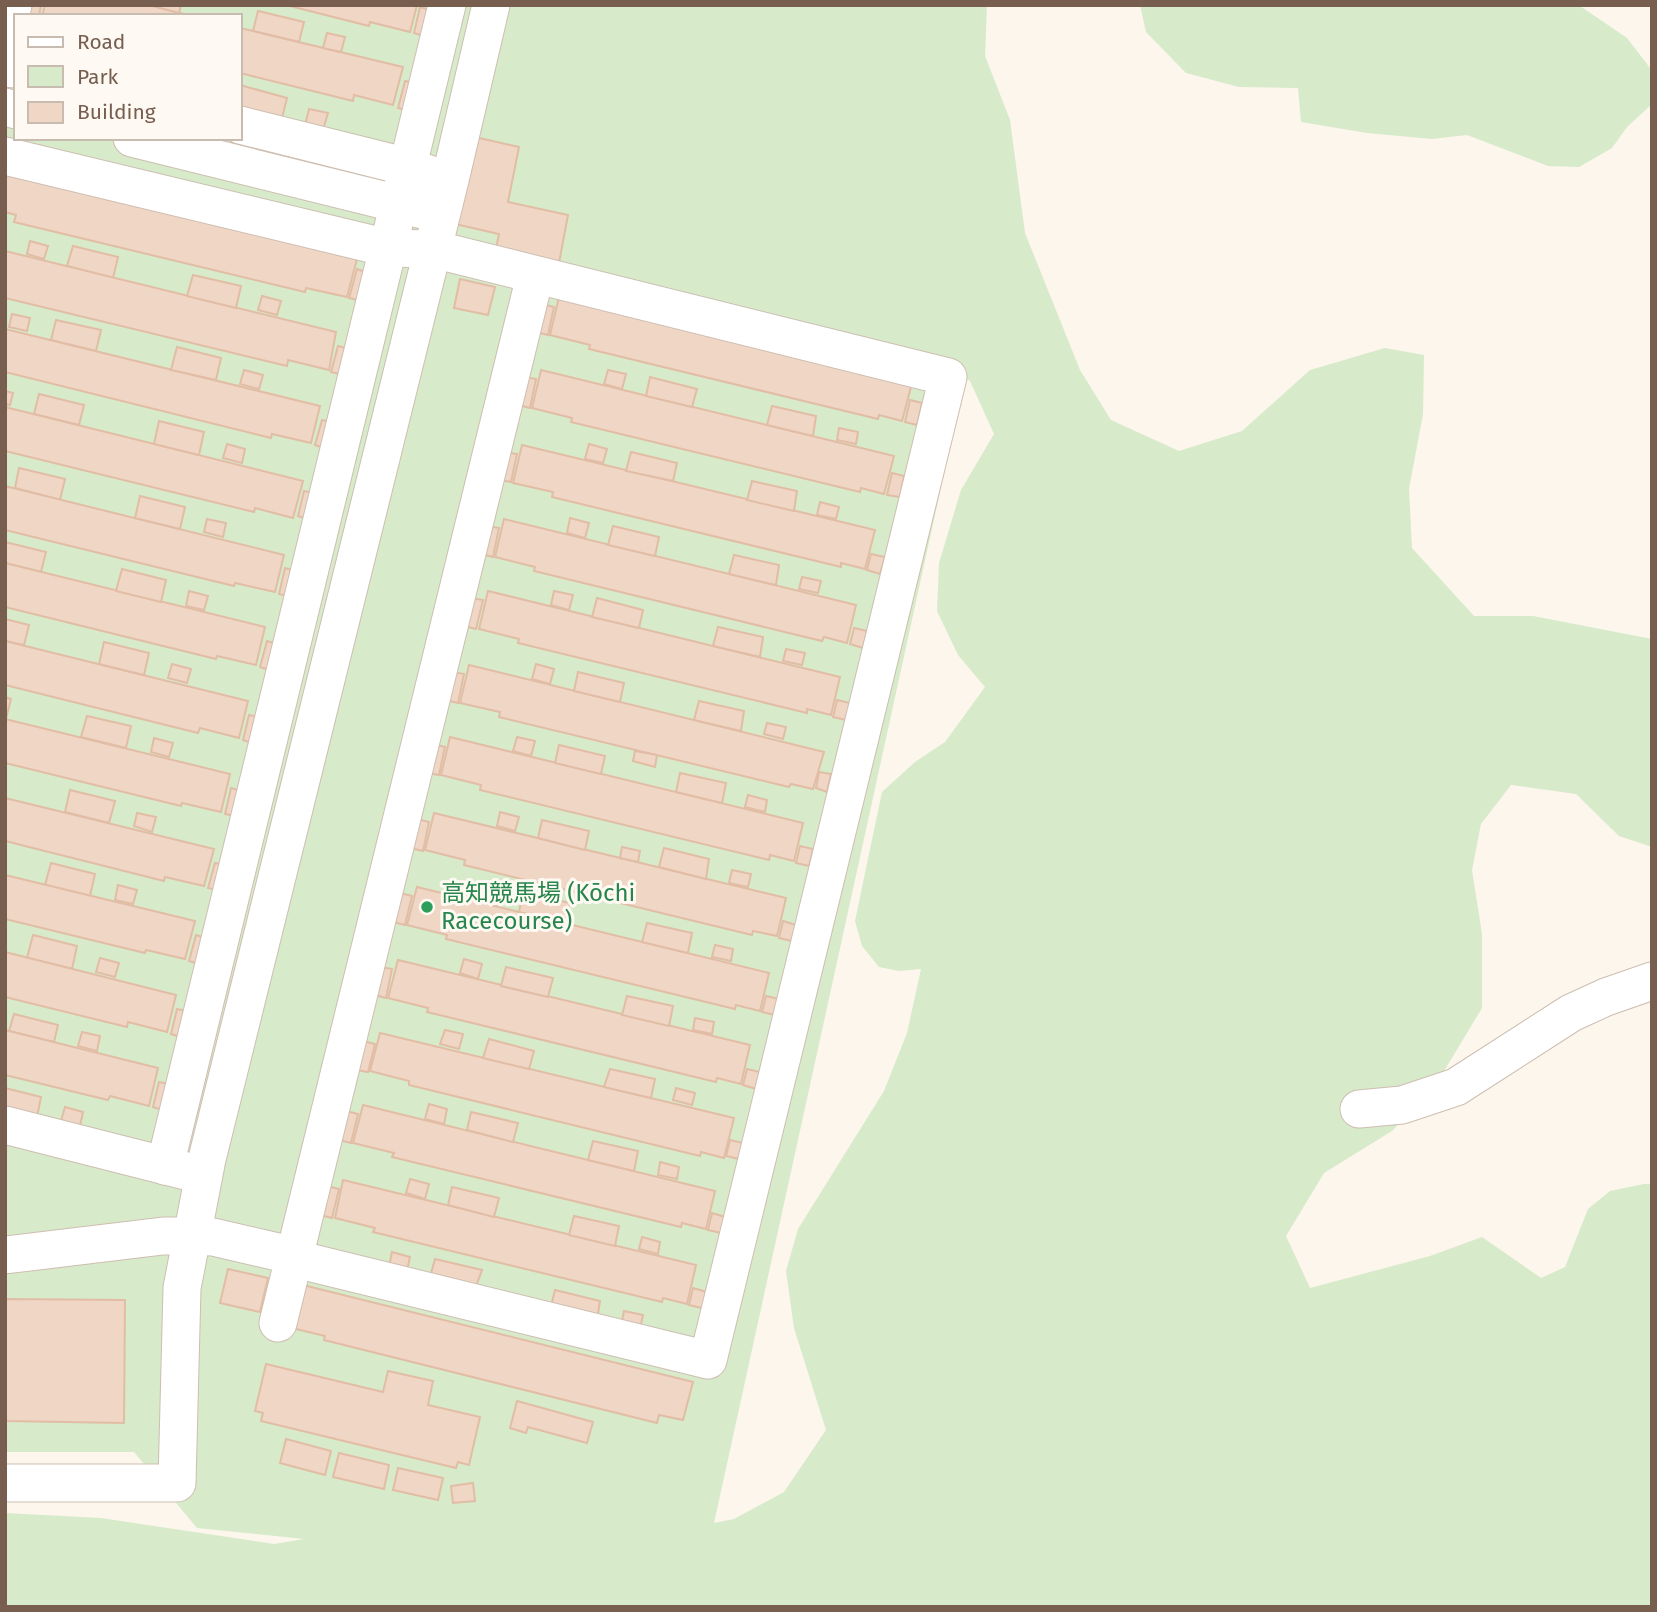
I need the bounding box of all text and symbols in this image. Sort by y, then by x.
legend [14,14,242,140]
text: Road [77,29,125,55]
text: Park [77,64,119,90]
text: Building [77,99,156,125]
place label: 高知競馬場 (Kōchi Racecourse) [441,879,635,935]
marker: 高知競馬場 (Kōchi Racecourse) [419,899,435,915]

